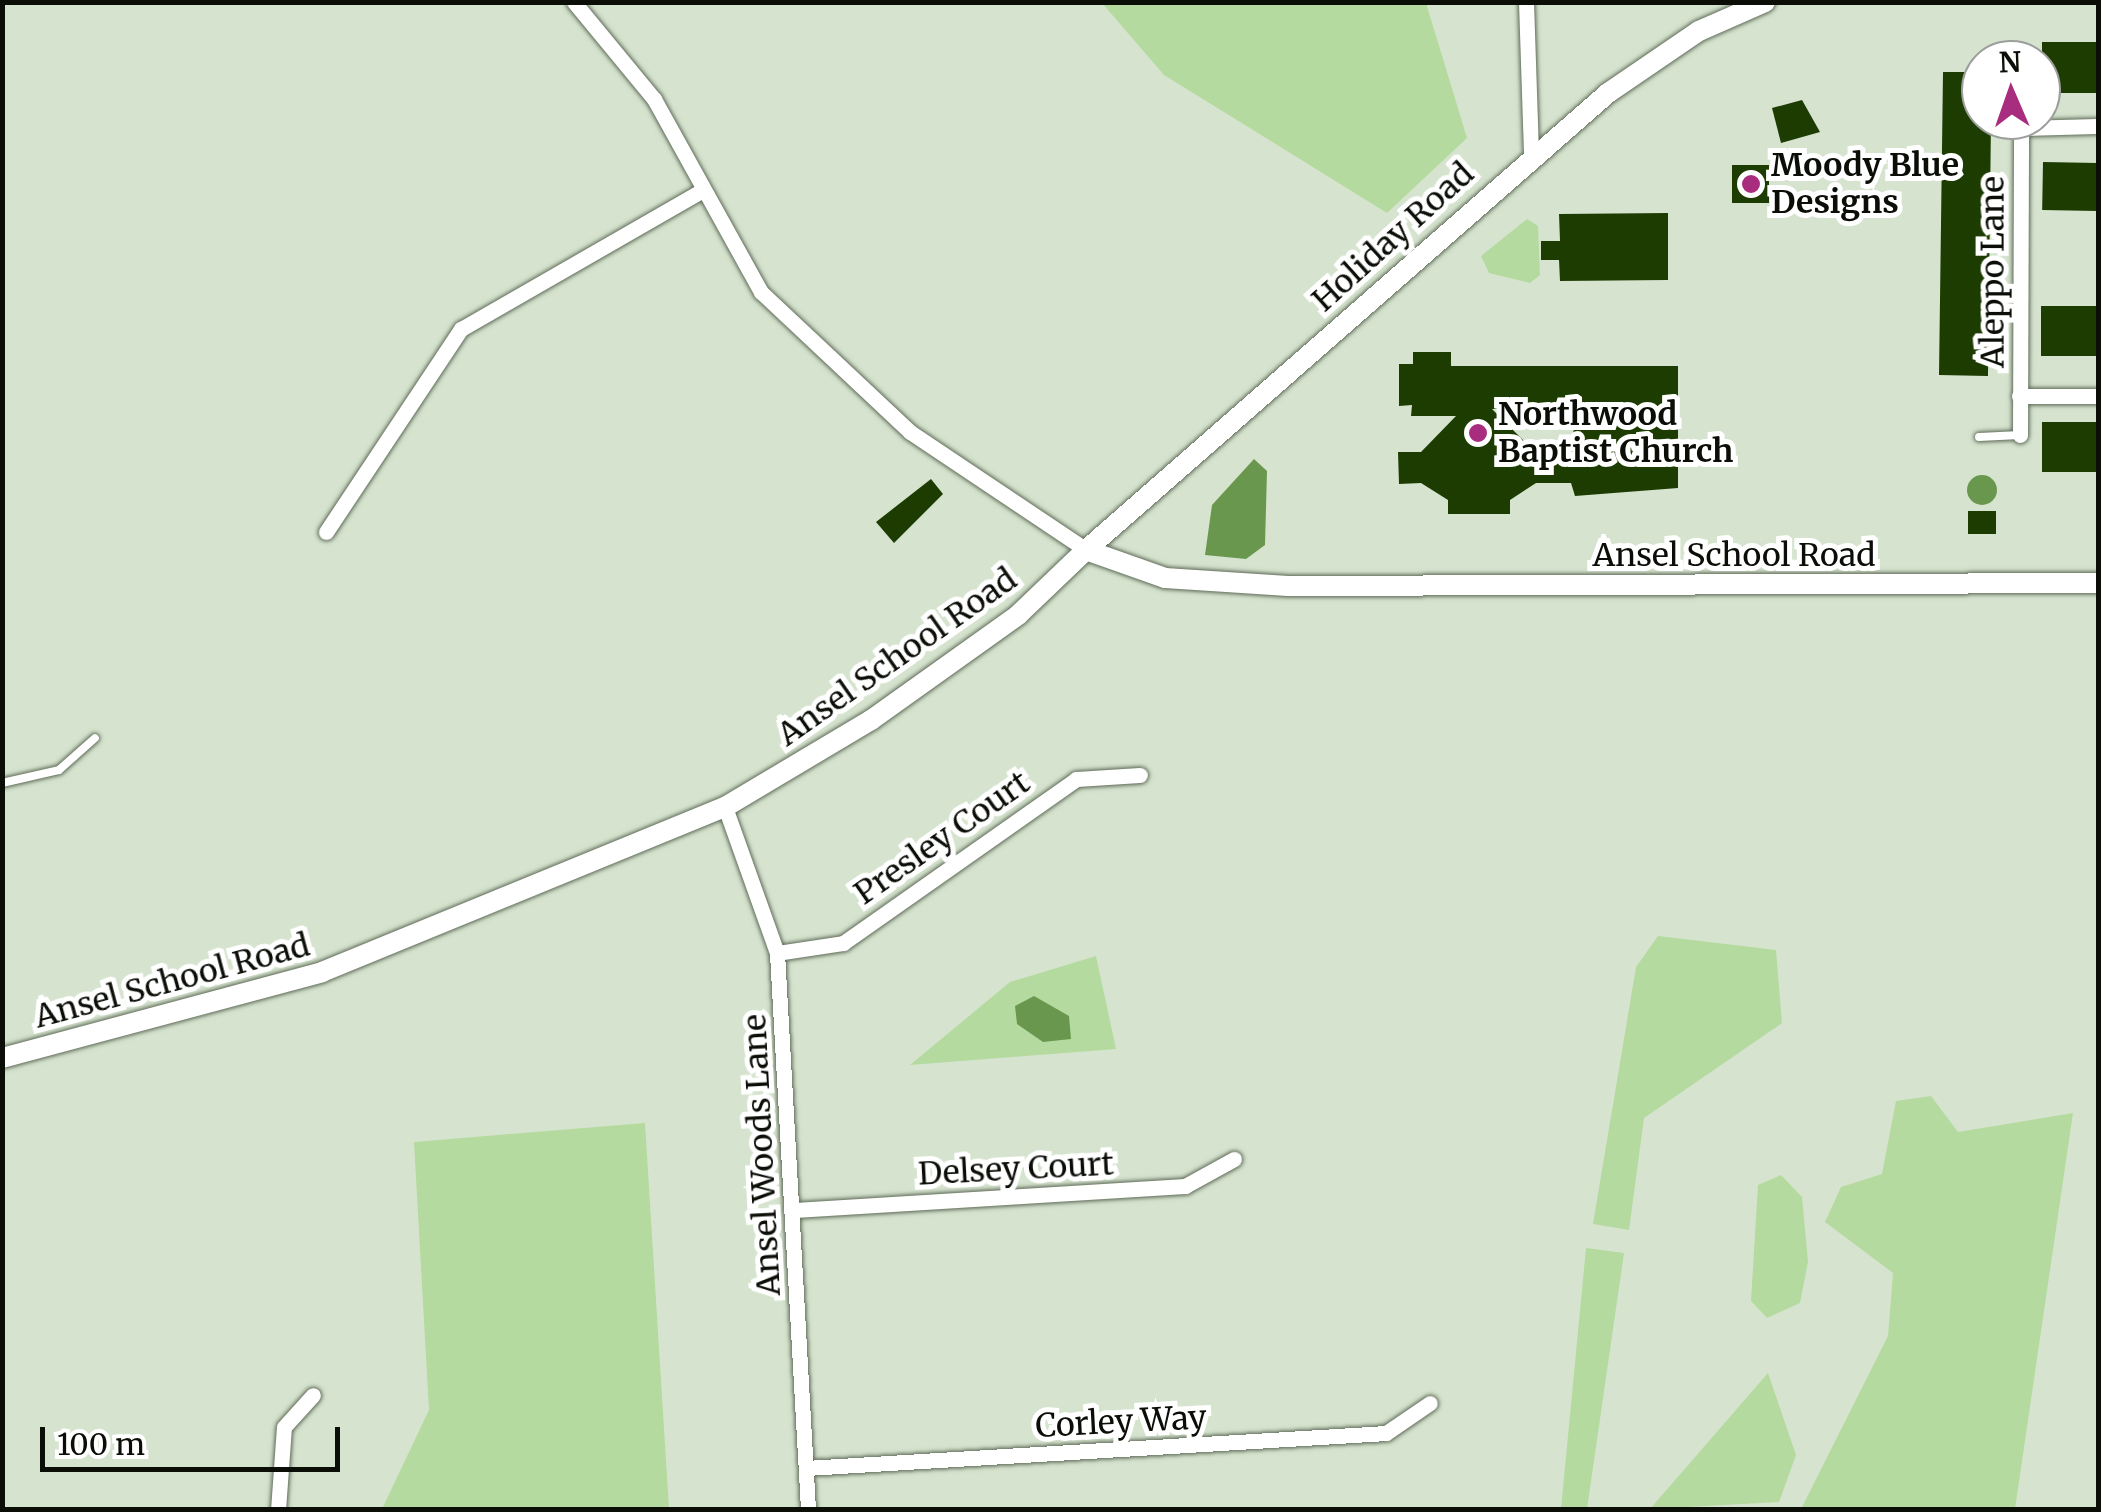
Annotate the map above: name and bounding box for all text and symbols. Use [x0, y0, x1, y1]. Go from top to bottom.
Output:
north arrow [1961, 40, 2061, 140]
text: N [1998, 44, 2022, 80]
place label: Moody Blue Designs [1771, 147, 1959, 222]
street label: Holiday Road [1304, 155, 1482, 319]
marker: Moody Blue Designs [1740, 173, 1762, 195]
street label: Aleppo Lane [1974, 176, 2012, 368]
place label: Northwood Baptist Church [1498, 396, 1733, 471]
marker: Northwood Baptist Church [1467, 422, 1489, 444]
street label: Ansel School Road [1592, 536, 1876, 574]
street label: Ansel School Road [770, 560, 1024, 754]
street label: Presley Court [847, 763, 1037, 913]
street label: Ansel School Road [30, 926, 314, 1036]
street label: Ansel Woods Lane [735, 1013, 789, 1297]
street label: Delsey Court [917, 1145, 1115, 1193]
street label: Corley Way [1034, 1398, 1208, 1446]
scale bar [45, 1407, 345, 1469]
text: 100 m [57, 1425, 145, 1463]

